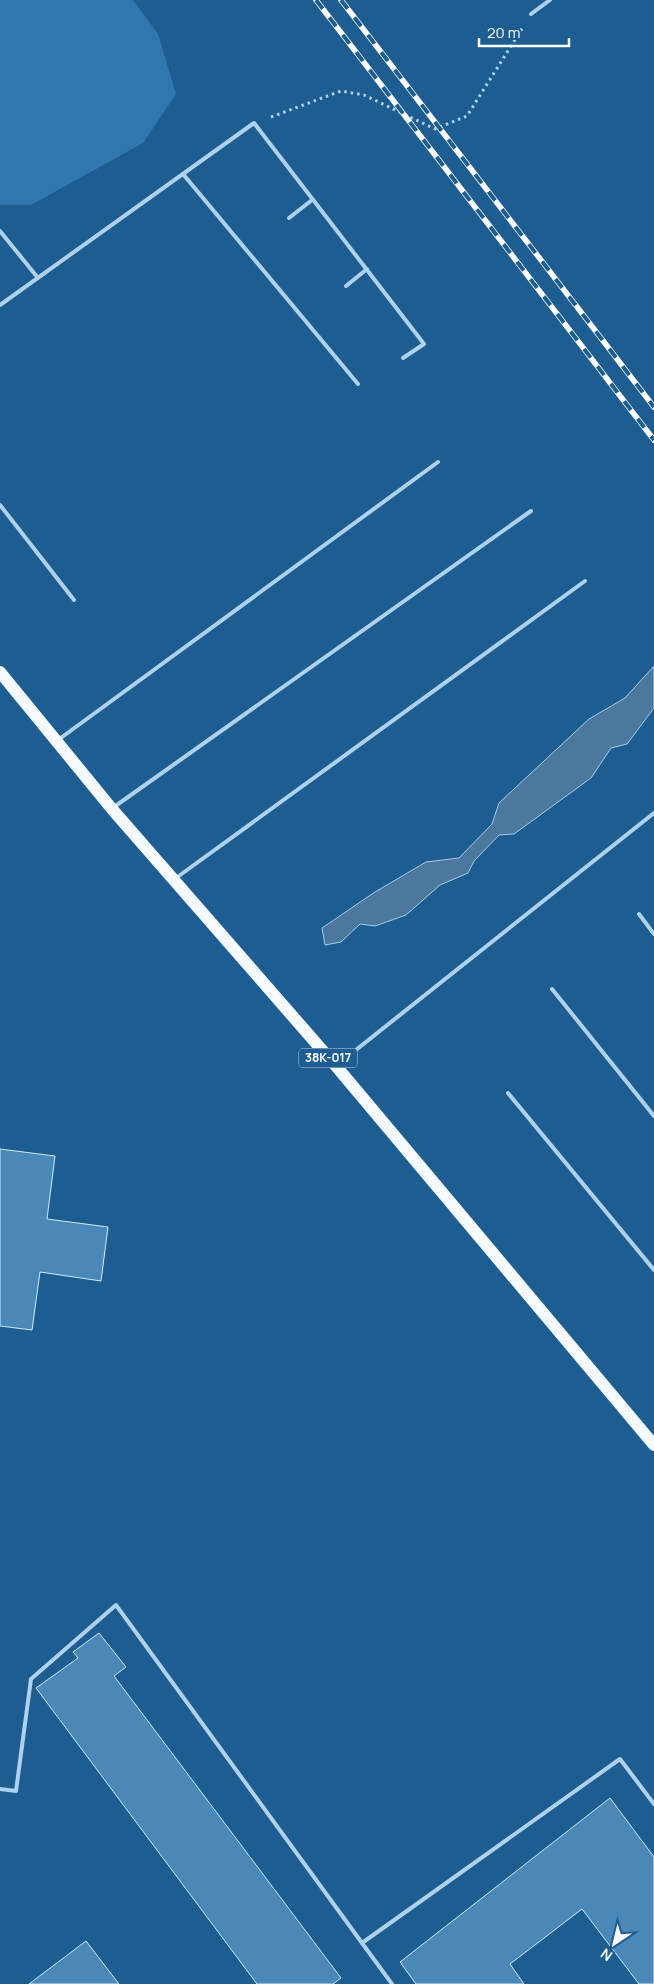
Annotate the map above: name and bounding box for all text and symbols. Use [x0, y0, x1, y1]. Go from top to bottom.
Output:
scale bar [479, 15, 569, 47]
text: 20 m [487, 22, 520, 43]
road number: 38К-017 [299, 1048, 357, 1068]
north arrow [589, 1919, 639, 1969]
text: N [597, 1944, 616, 1966]

